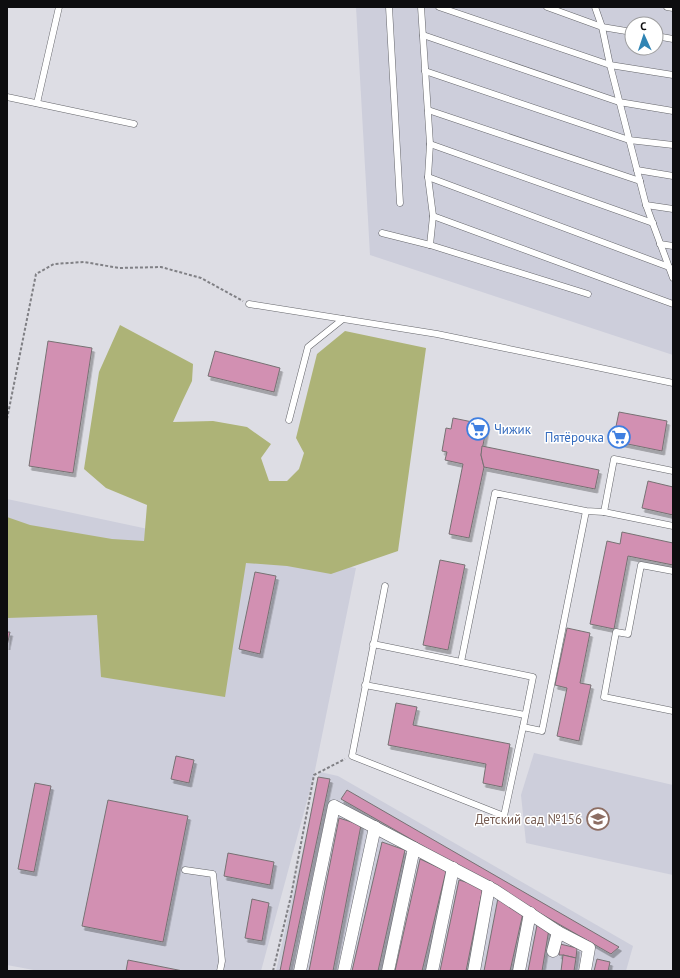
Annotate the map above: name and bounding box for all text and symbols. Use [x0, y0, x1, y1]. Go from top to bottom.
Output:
north arrow [624, 16, 664, 56]
text: С [640, 19, 647, 33]
supermarket icon: Чижик [465, 416, 491, 442]
place label: Чижик [494, 421, 532, 438]
supermarket icon: Пятёрочка [606, 424, 632, 450]
place label: Пятёрочка [545, 429, 604, 446]
school or university icon: Детский сад №156 [585, 806, 611, 832]
place label: Детский сад №156 [475, 811, 582, 828]

